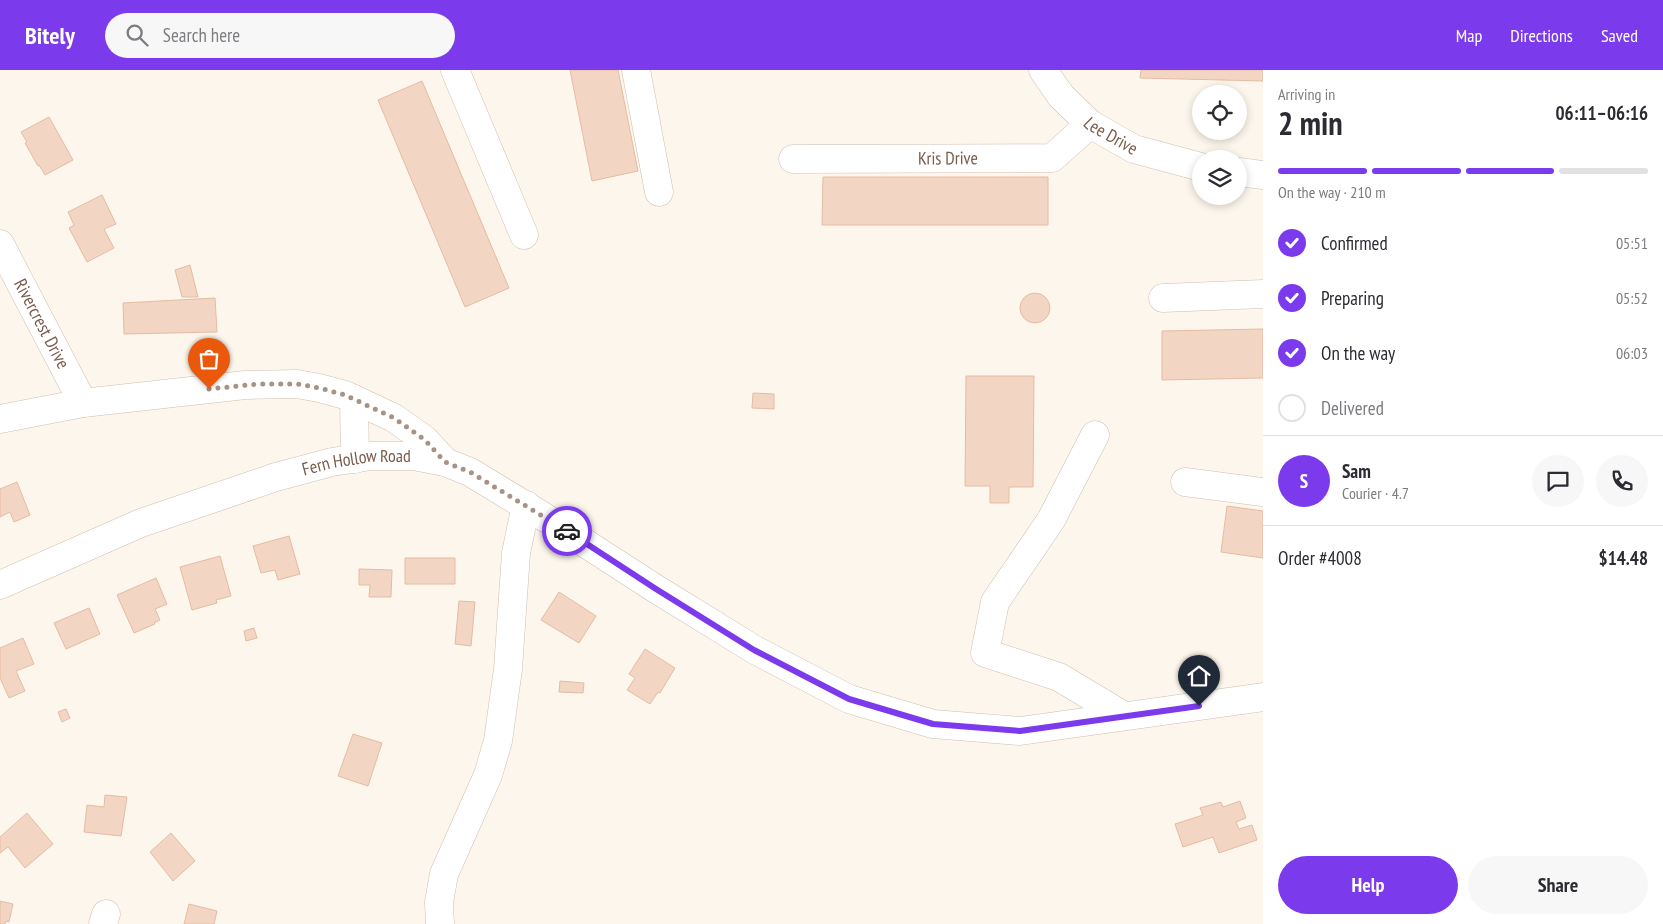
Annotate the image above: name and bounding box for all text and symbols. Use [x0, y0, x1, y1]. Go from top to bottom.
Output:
search box [105, 13, 455, 58]
text: Bitely [25, 20, 75, 51]
icon: search [123, 21, 151, 49]
text: Search here [163, 23, 240, 47]
text: Map [1456, 24, 1482, 47]
text: Directions [1510, 24, 1573, 47]
text: Saved [1601, 24, 1638, 47]
text: Arriving in [1278, 84, 1335, 104]
map controls [1192, 85, 1247, 205]
button: locate [1192, 85, 1247, 140]
text: 06:11–06:16 [1555, 101, 1648, 125]
text: 2 min [1278, 102, 1343, 144]
street label: Lee Drive [1079, 112, 1142, 160]
street label: Kris Drive [918, 146, 978, 170]
button: layers [1192, 150, 1247, 205]
text: On the way · 210 m [1278, 182, 1386, 202]
icon: check [1278, 229, 1306, 257]
text: Confirmed [1321, 231, 1388, 255]
text: 05:51 [1616, 233, 1648, 253]
street label: Rivercrest Drive [9, 275, 75, 372]
icon: check [1278, 284, 1306, 312]
text: Preparing [1321, 286, 1384, 310]
text: 05:52 [1616, 288, 1648, 308]
pin [188, 338, 230, 389]
icon: check [1278, 339, 1306, 367]
text: On the way [1321, 341, 1395, 365]
text: 06:03 [1616, 343, 1648, 363]
icon: bag [195, 345, 223, 373]
text: Delivered [1321, 396, 1384, 420]
street label: Fern Hollow Road [299, 444, 411, 481]
button: chat [1532, 455, 1584, 507]
button: phone [1596, 455, 1648, 507]
text: Sam [1342, 459, 1371, 483]
text: S [1300, 469, 1308, 493]
text: Courier · 4.7 [1342, 483, 1409, 503]
courier [542, 506, 592, 556]
icon: car [553, 517, 581, 545]
text: Order #4008 [1278, 546, 1362, 570]
text: $14.48 [1599, 546, 1648, 570]
pin [1178, 655, 1220, 706]
icon: home [1185, 662, 1213, 690]
button: Help [1278, 856, 1458, 914]
button: Share [1468, 856, 1648, 914]

